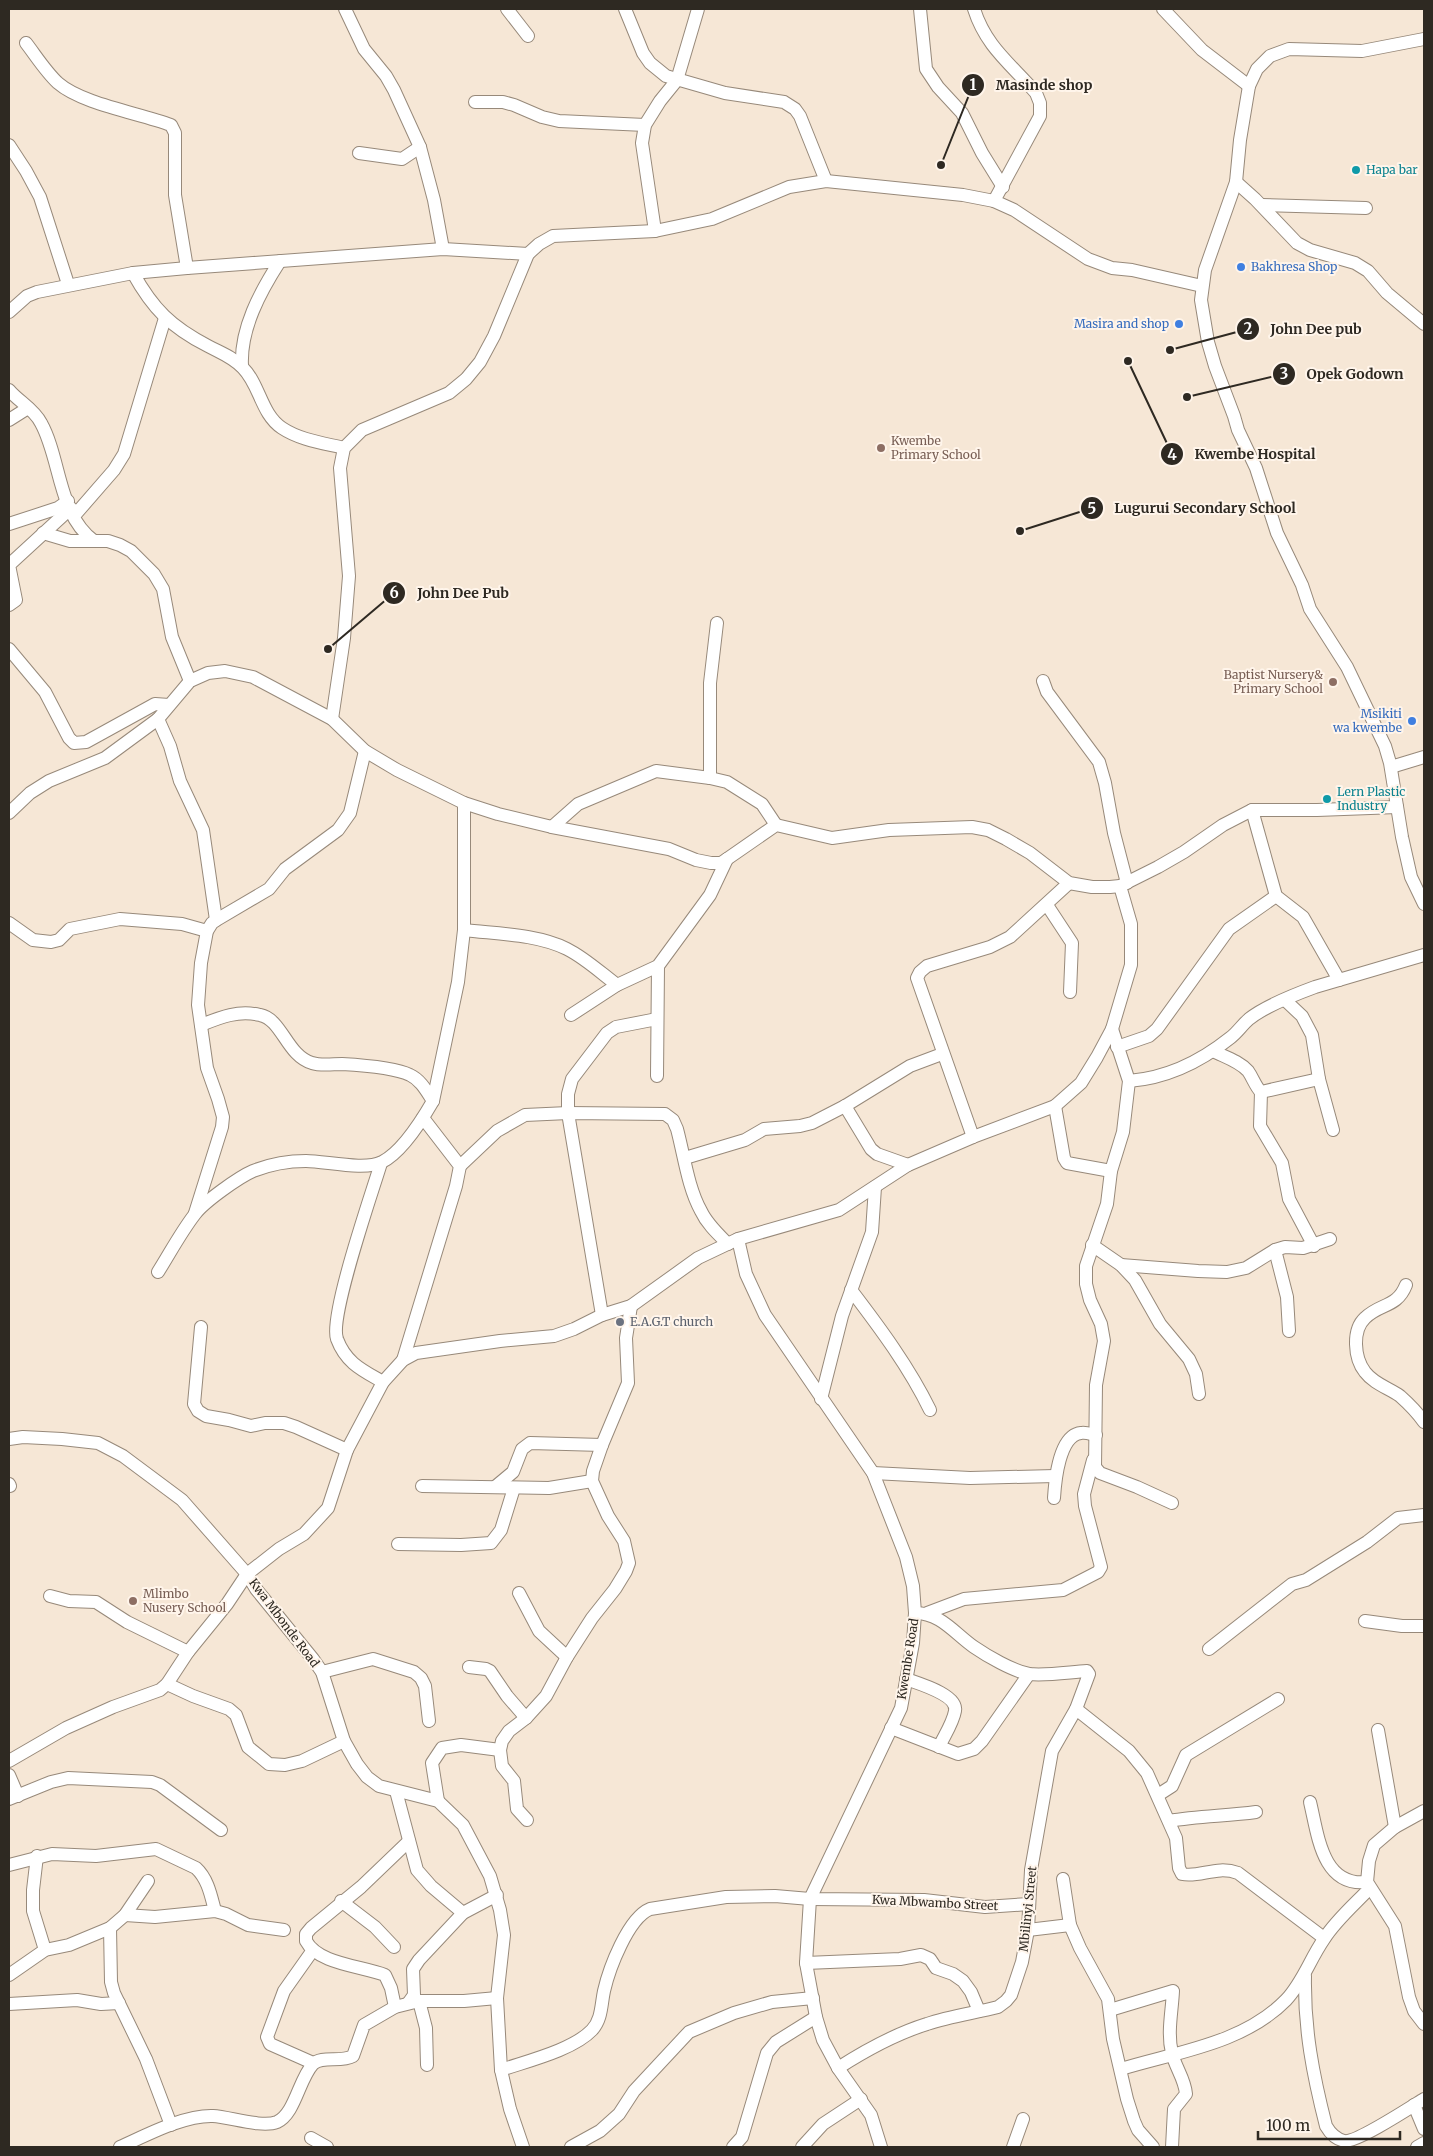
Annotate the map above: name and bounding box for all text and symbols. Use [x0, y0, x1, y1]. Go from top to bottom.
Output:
callout: Masinde shop [961, 71, 1102, 100]
text: 1 [970, 75, 977, 94]
text: Masinde shop [996, 76, 1092, 94]
place label: Hapa bar [1366, 162, 1418, 177]
marker: Hapa bar [1350, 164, 1362, 176]
place label: Bakhresa Shop [1251, 259, 1337, 274]
marker: Bakhresa Shop [1235, 261, 1247, 273]
callout: John Dee pub [1235, 314, 1371, 343]
place label: Masira and shop [1074, 316, 1169, 331]
marker: Masira and shop [1173, 318, 1185, 330]
text: 2 [1244, 319, 1253, 338]
text: John Dee pub [1269, 320, 1362, 338]
callout: Opek Godown [1271, 360, 1413, 389]
text: 3 [1280, 364, 1288, 383]
text: Opek Godown [1306, 365, 1404, 383]
place label: Kwembe Primary School [891, 433, 981, 462]
callout: Kwembe Hospital [1159, 440, 1325, 469]
marker: Kwembe Primary School [875, 442, 887, 454]
text: 4 [1167, 445, 1177, 464]
text: Kwembe Hospital [1194, 445, 1316, 463]
callout: Lugurui Secondary School [1079, 494, 1306, 523]
text: 5 [1088, 499, 1096, 518]
text: Lugurui Secondary School [1114, 499, 1296, 517]
callout: John Dee Pub [382, 578, 518, 607]
text: 6 [389, 583, 399, 602]
text: John Dee Pub [416, 584, 509, 602]
place label: Baptist Nursery& Primary School [1224, 667, 1323, 696]
marker: Baptist Nursery& Primary School [1327, 676, 1339, 688]
place label: Msikiti wa kwembe [1332, 706, 1402, 735]
marker: Msikiti wa kwembe [1406, 715, 1418, 727]
place label: Lern Plastic Industry [1337, 784, 1405, 813]
marker: Lern Plastic Industry [1321, 793, 1333, 805]
place label: E.A.G.T church [630, 1314, 713, 1329]
marker: E.A.G.T church [614, 1316, 626, 1328]
street label: Kwa Mbonde Road [246, 1575, 323, 1670]
place label: Mlimbo Nusery School [143, 1586, 226, 1615]
marker: Mlimbo Nusery School [127, 1595, 139, 1607]
street label: Kwembe Road [894, 1617, 921, 1701]
street label: Mbilinyi Street [1016, 1865, 1039, 1953]
street label: Kwa Mbwambo Street [872, 1892, 999, 1913]
scale bar [1258, 2108, 1400, 2140]
text: 100 m [1266, 2116, 1310, 2135]

